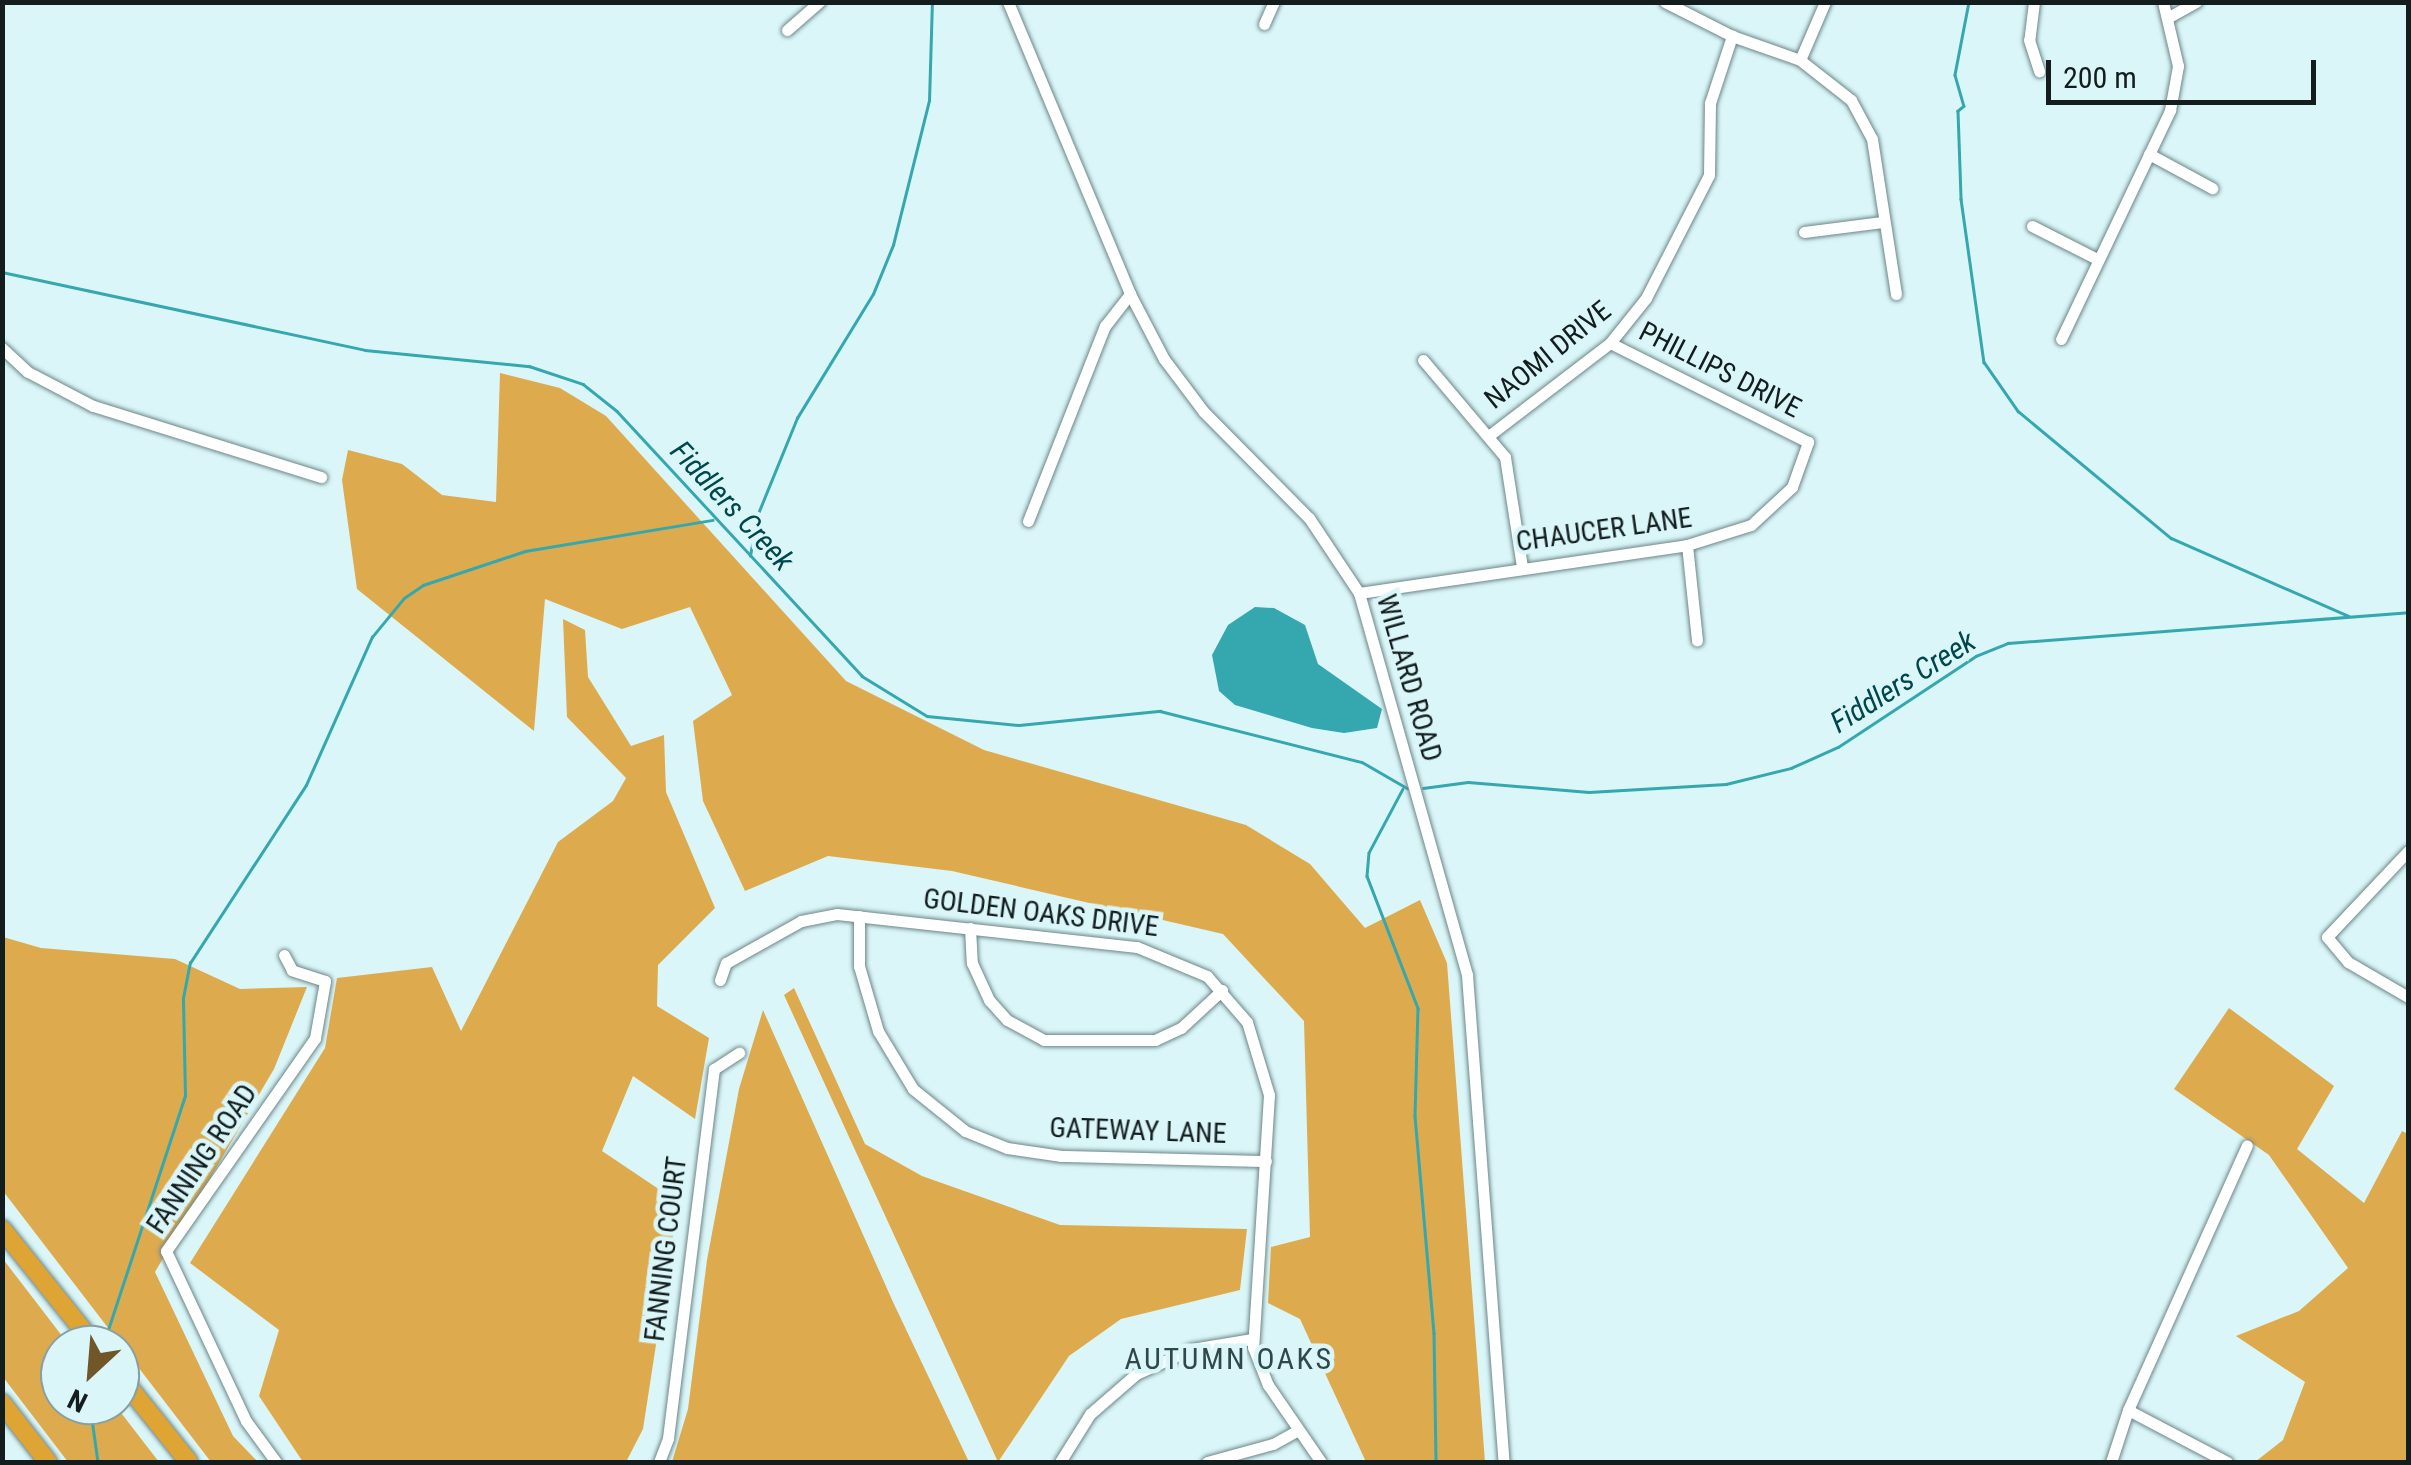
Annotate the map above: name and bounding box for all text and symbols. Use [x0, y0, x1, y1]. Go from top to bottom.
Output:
scale bar [2051, 40, 2321, 102]
text: 200 m [2063, 60, 2137, 95]
street label: NAOMI DRIVE [1478, 294, 1618, 416]
street label: PHILLIPS DRIVE [1633, 315, 1807, 425]
water label: Fiddlers Creek [663, 434, 801, 578]
street label: CHAUCER LANE [1514, 501, 1694, 559]
street label: WILLARD ROAD [1369, 591, 1449, 765]
water label: Fiddlers Creek [1824, 623, 1982, 741]
street label: GOLDEN OAKS DRIVE [921, 882, 1161, 944]
street label: FANNING ROAD [140, 1078, 264, 1240]
street label: GATEWAY LANE [1049, 1111, 1227, 1151]
street label: FANNING COURT [638, 1155, 694, 1343]
north arrow [40, 1325, 140, 1425]
district label: AUTUMN OAKS [1125, 1341, 1333, 1377]
text: N [63, 1382, 92, 1419]

